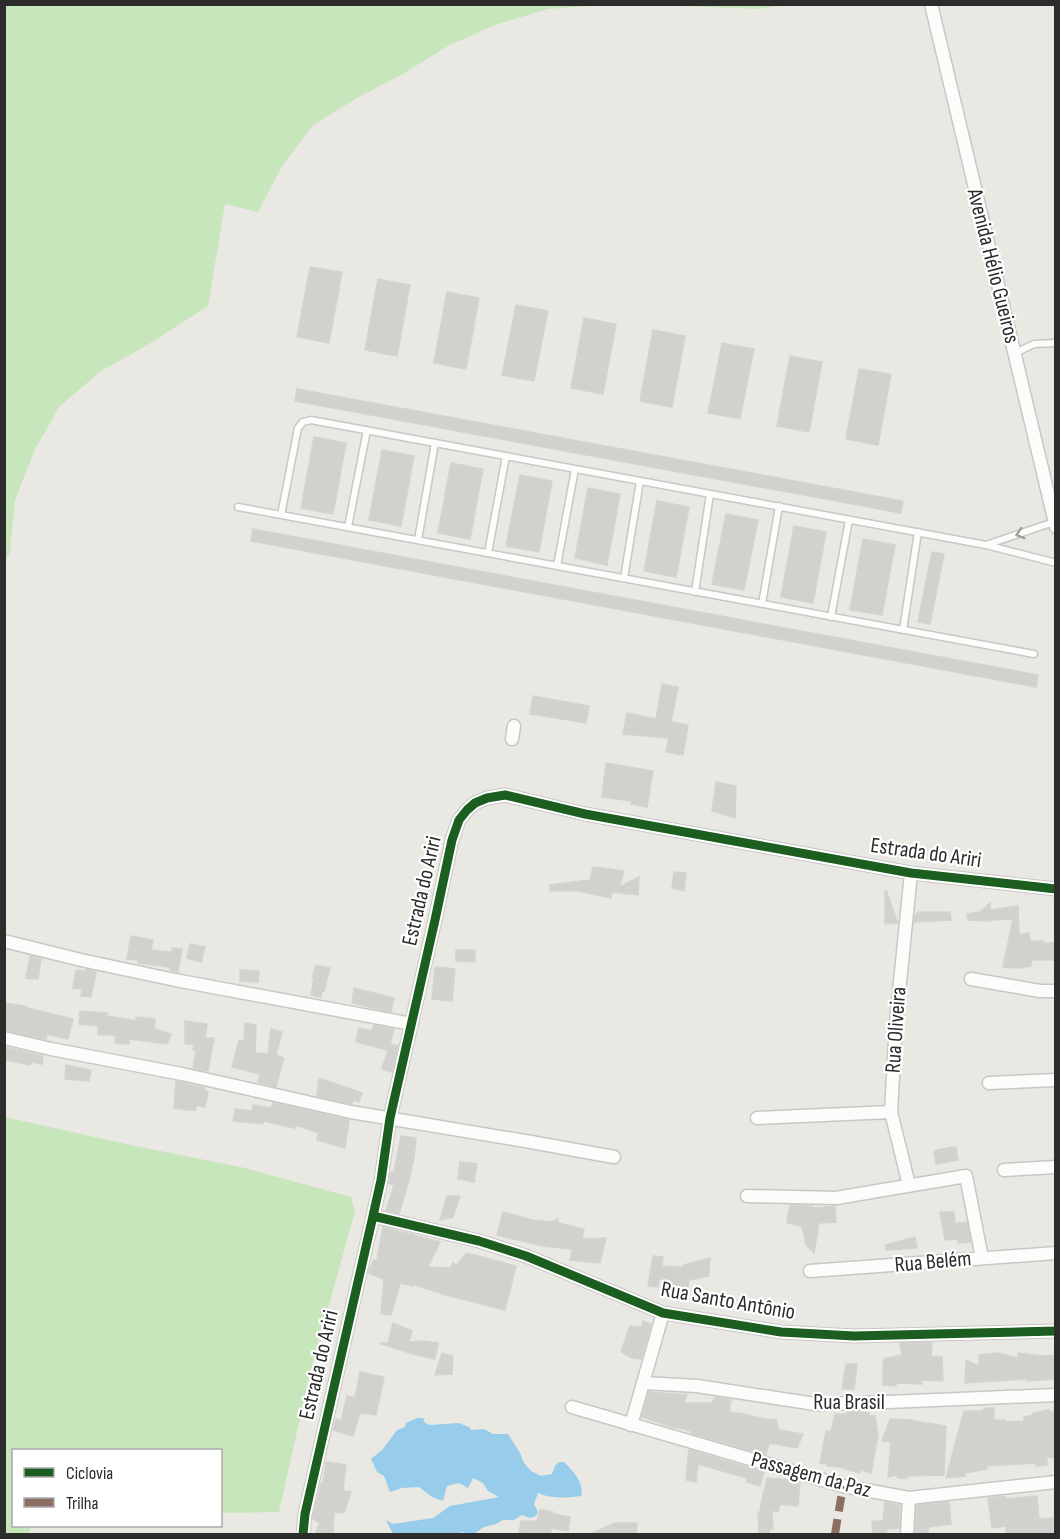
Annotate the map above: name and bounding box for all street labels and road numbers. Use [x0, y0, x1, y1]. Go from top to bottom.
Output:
street label: Avenida Hélio Gueiros [960, 185, 1025, 346]
street label: Estrada do Ariri [869, 832, 983, 874]
street label: Estrada do Ariri [396, 834, 448, 948]
street label: Rua Oliveira [880, 986, 912, 1074]
street label: Rua Belém [893, 1245, 973, 1279]
street label: Rua Santo Antônio [659, 1276, 797, 1326]
street label: Estrada do Ariri [293, 1308, 345, 1422]
street label: Rua Brasil [813, 1389, 885, 1416]
street label: Passagem da Paz [748, 1446, 874, 1504]

